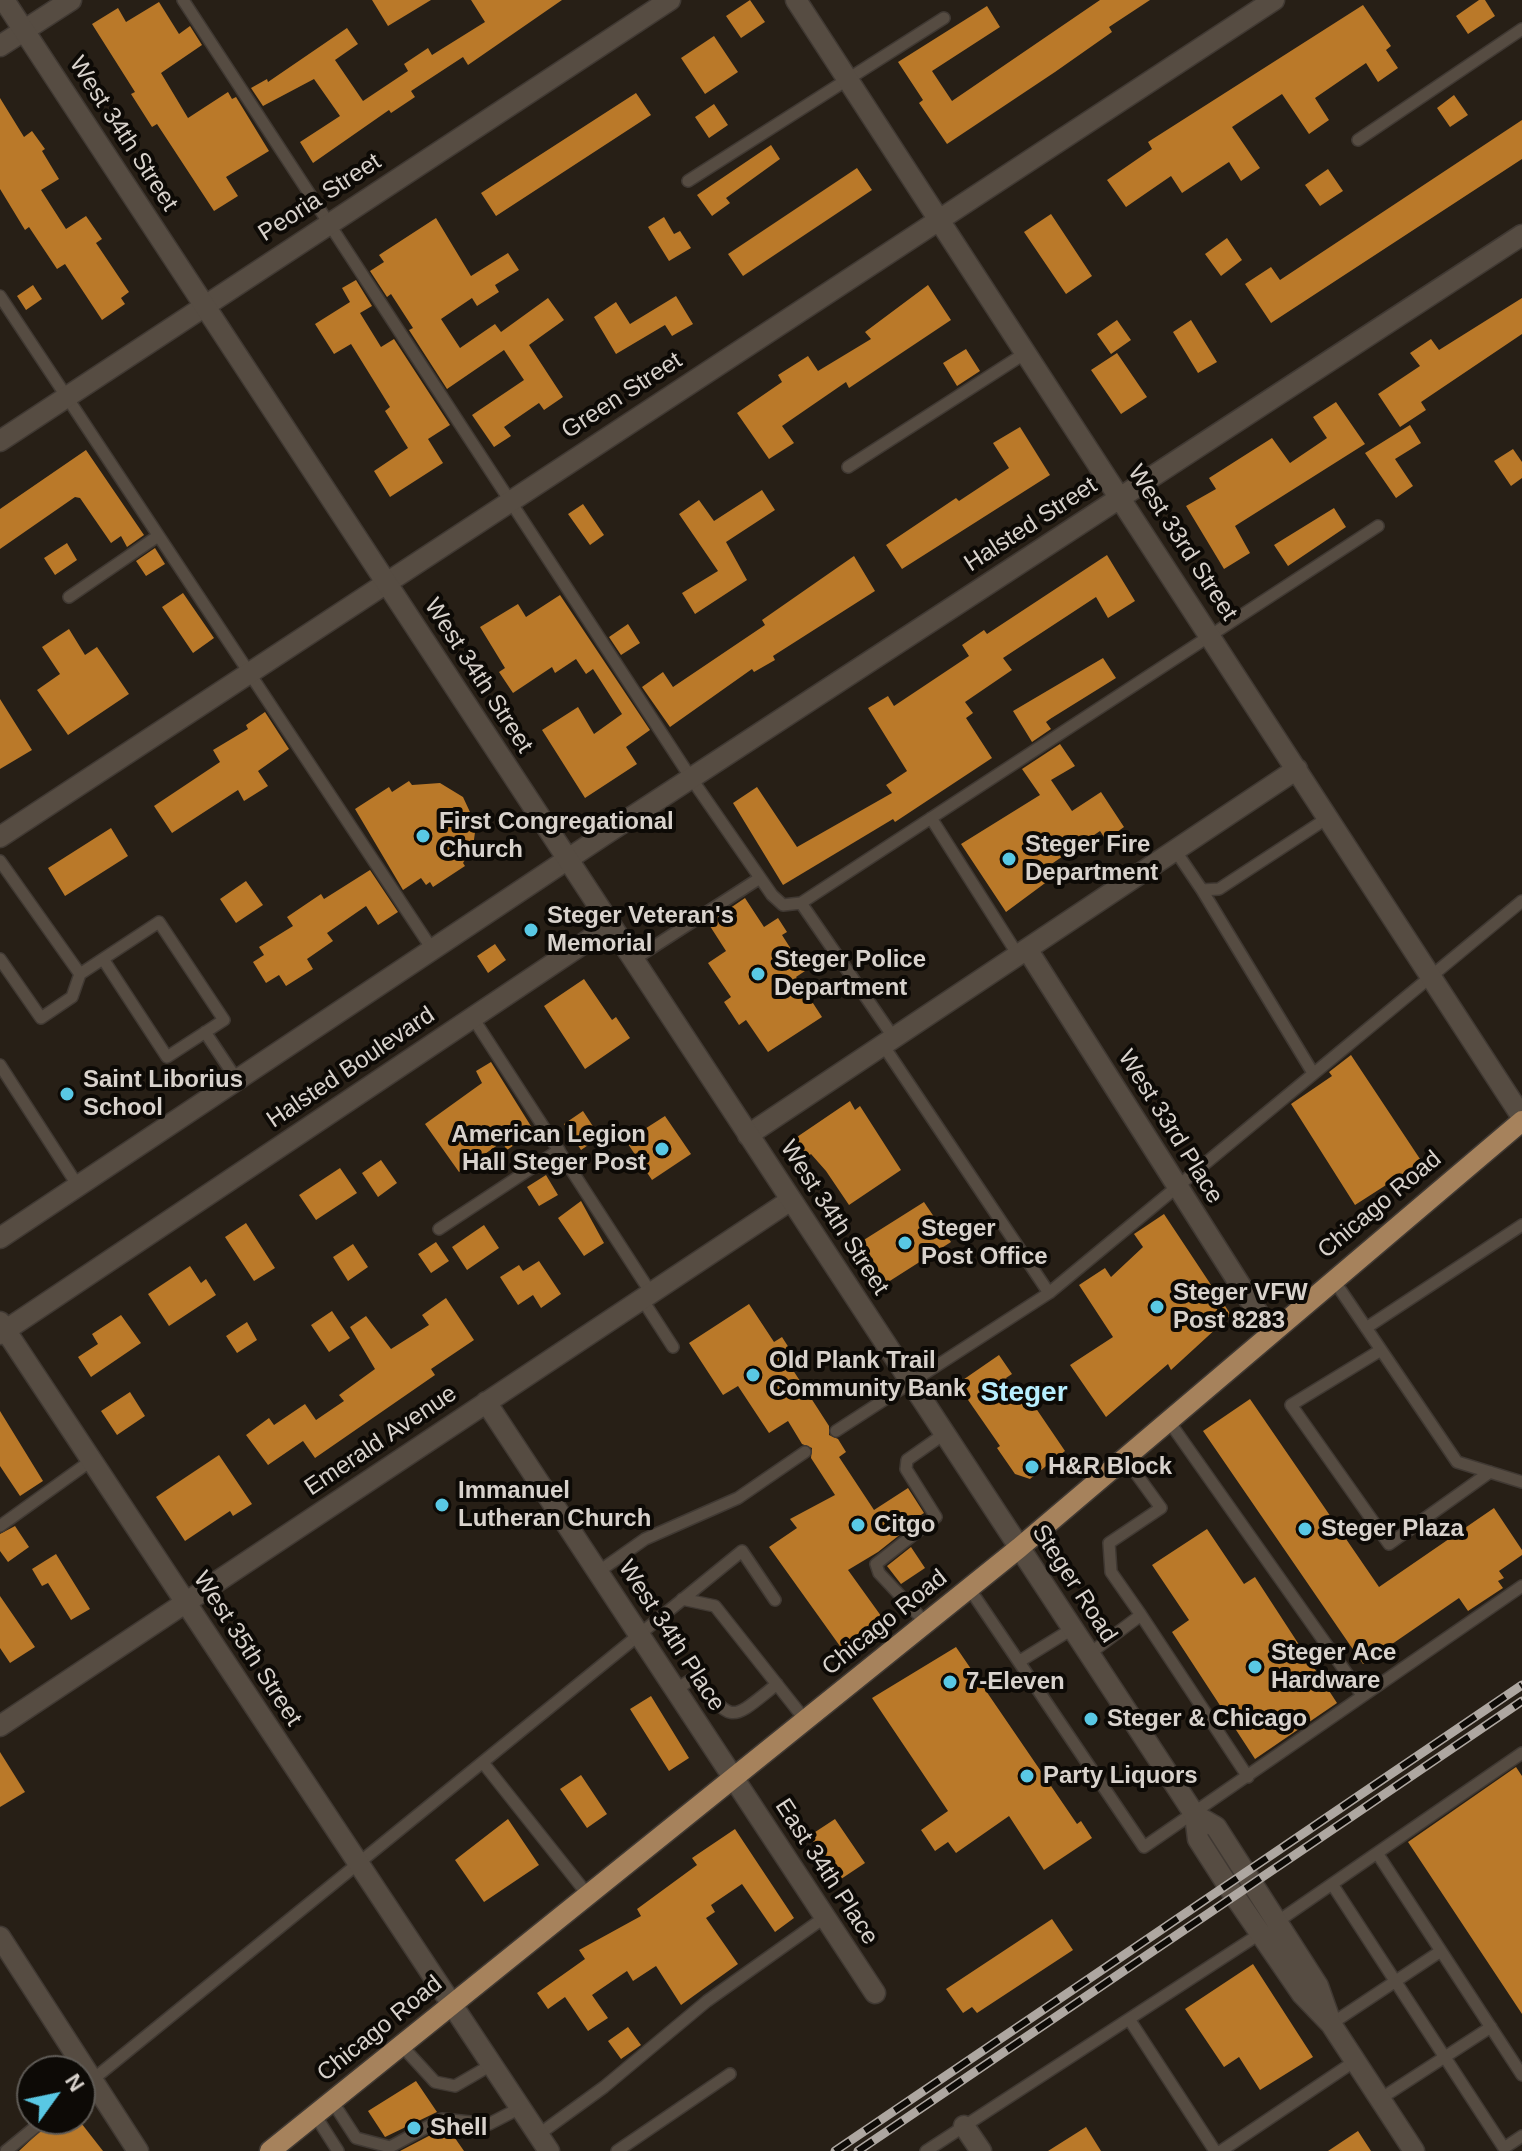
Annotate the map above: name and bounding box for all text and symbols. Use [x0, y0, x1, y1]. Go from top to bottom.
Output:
street label: West 34th Street [62, 51, 184, 217]
street label: Peoria Street [253, 148, 387, 248]
street label: Green Street [557, 347, 687, 445]
street label: West 33rd Street [1121, 460, 1243, 626]
street label: Halsted Street [959, 472, 1103, 578]
street label: West 34th Street [417, 593, 539, 759]
place label: First Congregational Church [439, 808, 674, 864]
marker: First Congregational Church [414, 827, 432, 845]
place label: Steger Fire Department [1025, 831, 1158, 887]
marker: Steger Fire Department [1000, 850, 1018, 868]
place label: Steger Veteran's Memorial [547, 902, 734, 958]
marker: Steger Veteran's Memorial [522, 921, 540, 939]
place label: Steger Police Department [774, 946, 926, 1002]
marker: Steger Police Department [749, 965, 767, 983]
street label: Halsted Boulevard [262, 1001, 440, 1135]
street label: West 33rd Place [1111, 1045, 1229, 1209]
place label: Saint Liborius School [83, 1066, 243, 1122]
marker: Saint Liborius School [58, 1085, 76, 1103]
place label: American Legion Hall Steger Post [451, 1121, 646, 1177]
street label: West 34th Street [773, 1135, 895, 1301]
marker: American Legion Hall Steger Post [653, 1140, 671, 1158]
street label: Chicago Road [1312, 1145, 1448, 1265]
place label: Steger Post Office [921, 1215, 1048, 1271]
marker: Steger Post Office [896, 1234, 914, 1252]
place label: Steger VFW Post 8283 [1173, 1279, 1308, 1335]
marker: Steger VFW Post 8283 [1148, 1298, 1166, 1316]
place label: Old Plank Trail Community Bank [769, 1347, 966, 1403]
marker: Old Plank Trail Community Bank [744, 1366, 762, 1384]
district label: Steger [980, 1376, 1068, 1410]
street label: Emerald Avenue [300, 1380, 462, 1502]
place label: H&R Block [1048, 1453, 1172, 1481]
marker: H&R Block [1023, 1458, 1041, 1476]
place label: Immanuel Lutheran Church [458, 1477, 651, 1533]
marker: Immanuel Lutheran Church [433, 1496, 451, 1514]
place label: Citgo [874, 1511, 935, 1539]
place label: Steger Plaza [1321, 1515, 1464, 1543]
marker: Citgo [849, 1516, 867, 1534]
street label: Steger Road [1025, 1520, 1123, 1648]
marker: Steger Plaza [1296, 1520, 1314, 1538]
street label: West 34th Place [611, 1555, 731, 1717]
street label: Chicago Road [817, 1564, 953, 1682]
street label: West 35th Street [186, 1566, 308, 1732]
place label: Steger Ace Hardware [1271, 1639, 1396, 1695]
marker: Steger Ace Hardware [1246, 1658, 1264, 1676]
place label: 7-Eleven [966, 1668, 1065, 1696]
marker: 7-Eleven [941, 1673, 959, 1691]
place label: Steger & Chicago [1107, 1705, 1307, 1733]
marker: Steger & Chicago [1082, 1710, 1100, 1728]
place label: Party Liquors [1043, 1762, 1198, 1790]
marker: Party Liquors [1018, 1767, 1036, 1785]
street label: East 34th Place [768, 1794, 884, 1950]
street label: Chicago Road [312, 1970, 448, 2088]
north arrow [16, 2055, 96, 2135]
text: N [60, 2069, 90, 2096]
place label: Shell [430, 2114, 487, 2142]
marker: Shell [405, 2119, 423, 2137]

